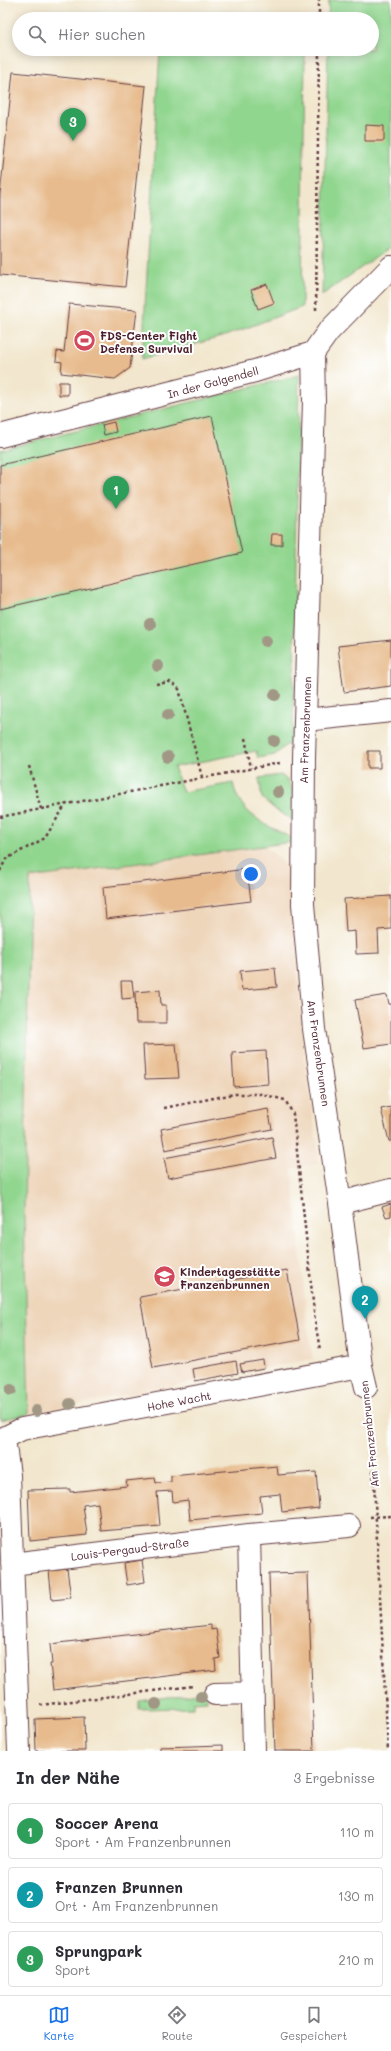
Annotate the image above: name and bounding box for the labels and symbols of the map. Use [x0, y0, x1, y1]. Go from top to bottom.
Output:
pin: 3 [60, 108, 86, 141]
sports icon: FDS-Center Fight Defense Survival [72, 328, 98, 354]
place label: FDS-Center Fight Defense Survival [100, 328, 197, 356]
street label: In der Galgendell [166, 363, 260, 401]
pin: 1 [103, 476, 129, 509]
street label: Am Franzenbrunnen [296, 676, 314, 784]
your location [241, 864, 261, 884]
street label: Am Franzenbrunnen [304, 999, 334, 1107]
school or university icon: Kindertagesstätte Franzenbrunnen [151, 1264, 177, 1290]
place label: Kindertagesstätte Franzenbrunnen [180, 1264, 281, 1292]
pin: 2 [352, 1286, 378, 1319]
street label: Am Franzenbrunnen [356, 1380, 382, 1488]
street label: Hohe Wacht [146, 1387, 212, 1415]
street label: Louis-Pergaud-Straße [70, 1534, 190, 1564]

